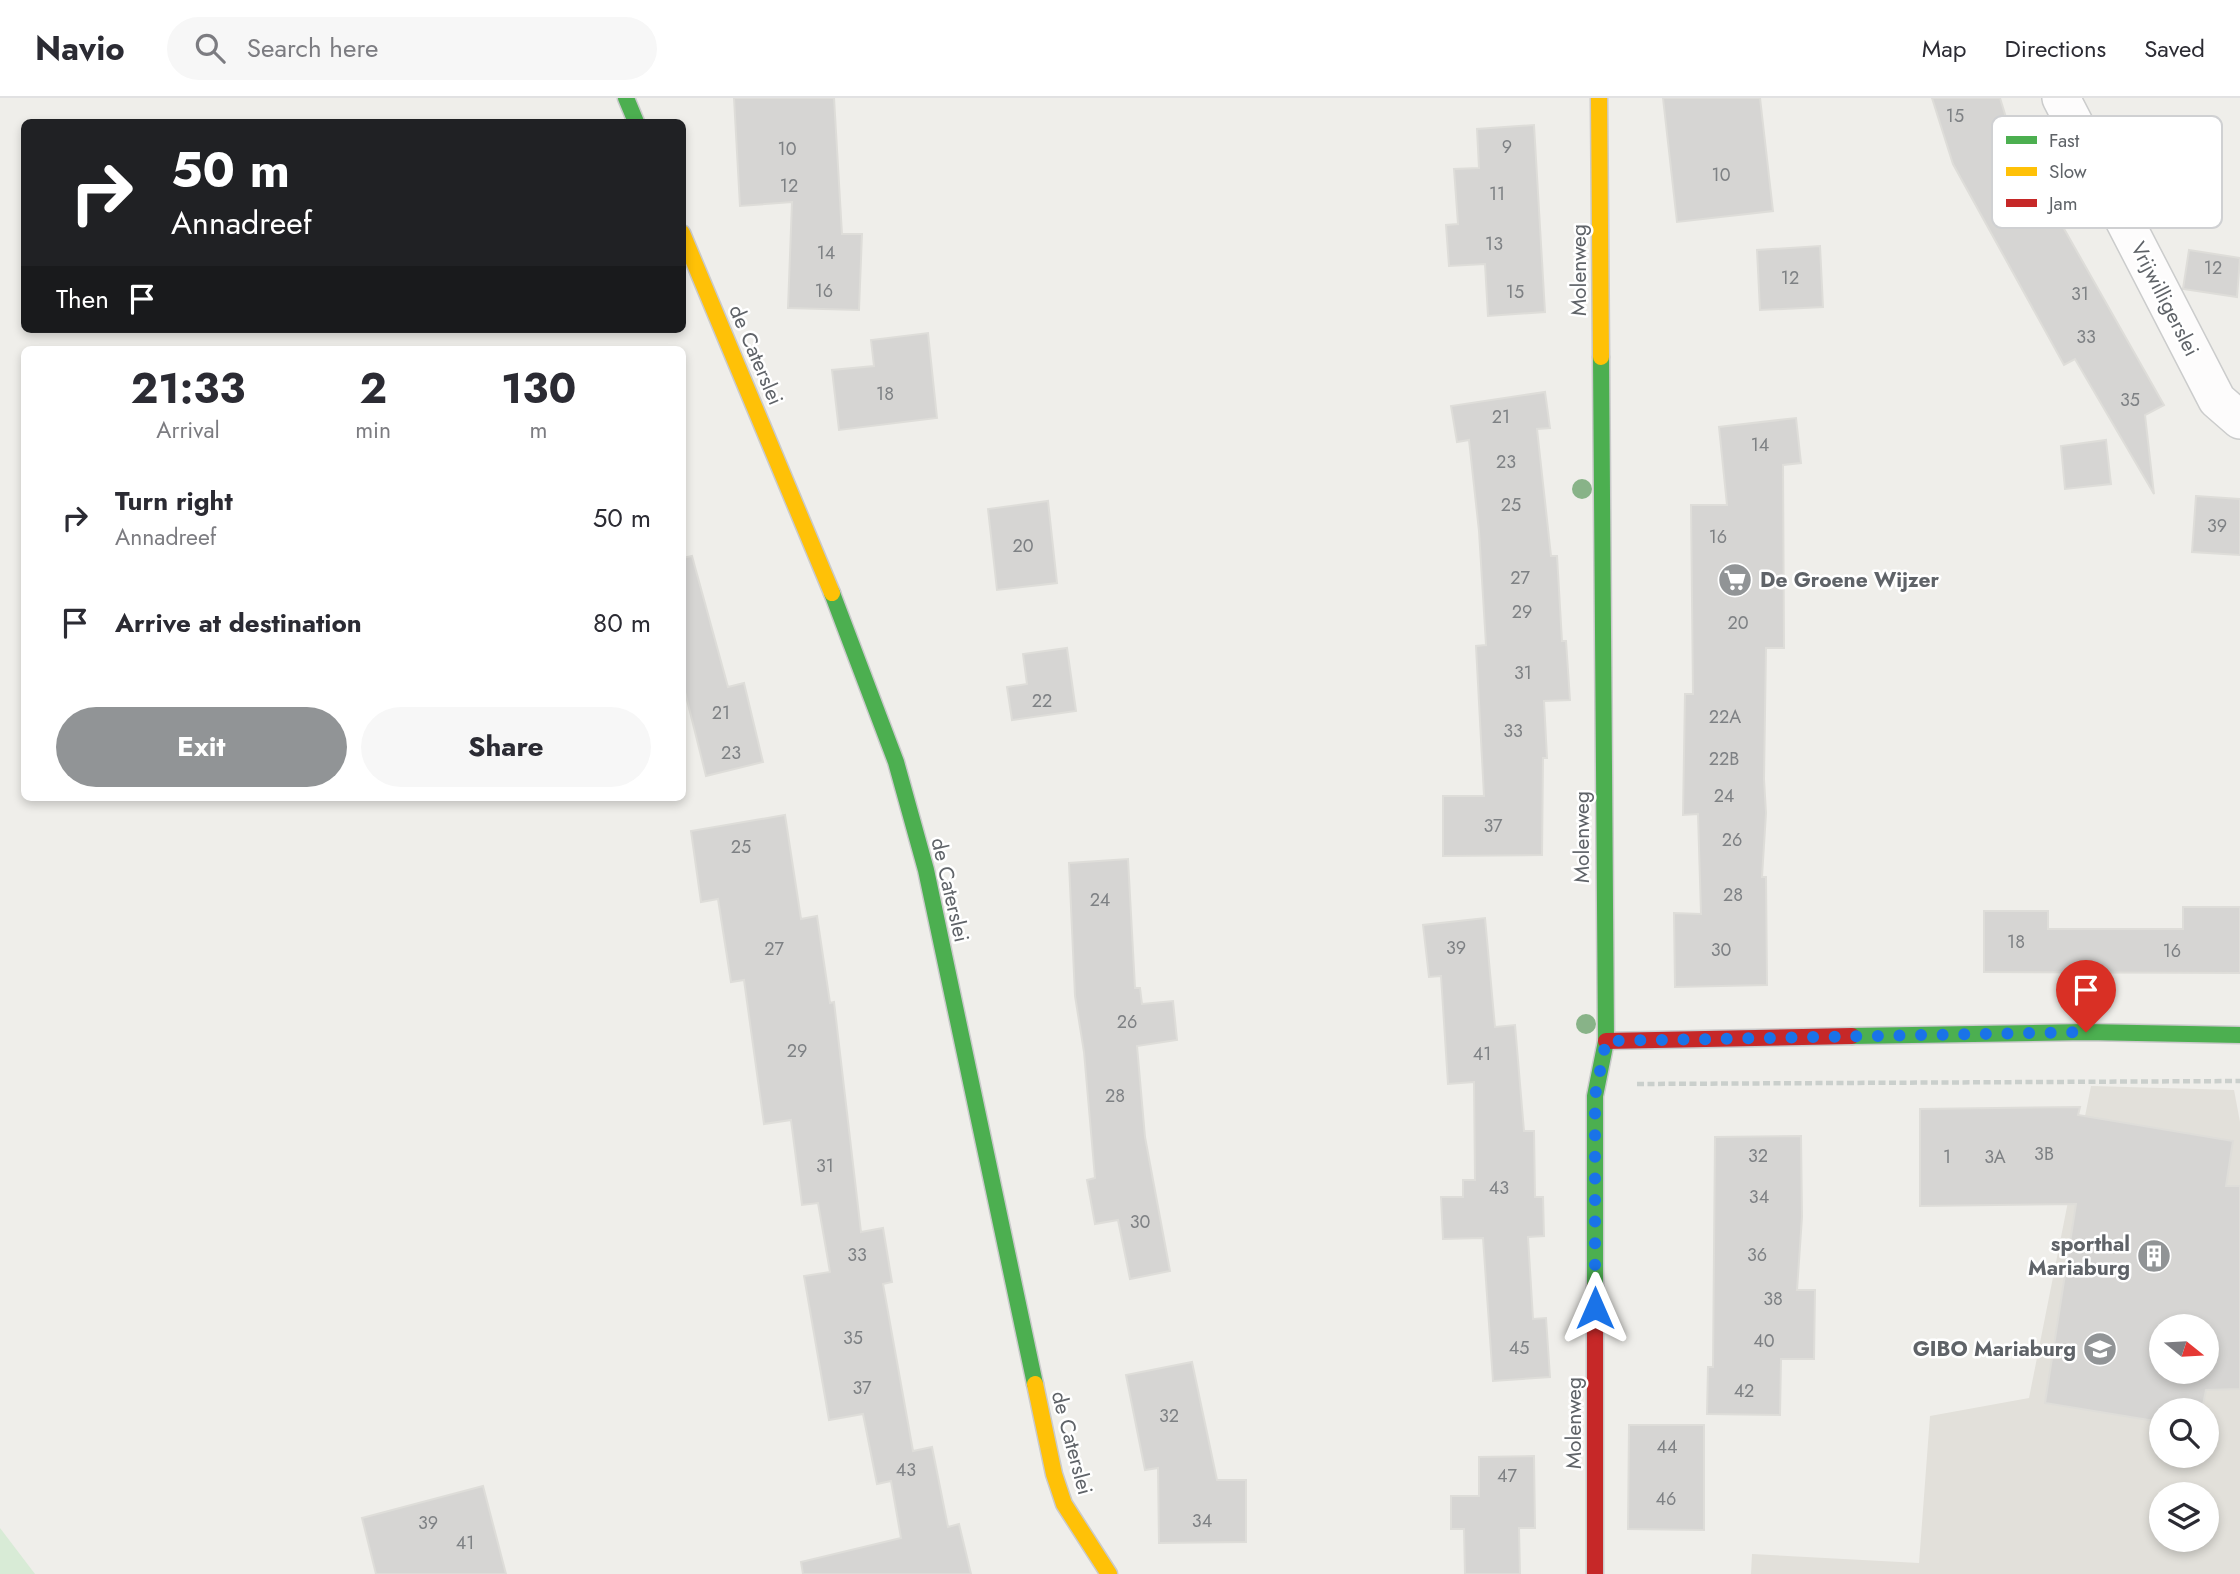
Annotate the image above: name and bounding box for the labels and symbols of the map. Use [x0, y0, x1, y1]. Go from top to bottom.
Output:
house number: 15 [1946, 103, 1964, 129]
legend [1992, 116, 2222, 228]
text: Fast [2049, 127, 2080, 154]
house number: 9 [1502, 134, 1512, 160]
house number: 10 [778, 136, 797, 162]
text: Slow [2049, 158, 2087, 185]
house number: 10 [1712, 162, 1731, 188]
house number: 12 [780, 173, 798, 199]
house number: 11 [1489, 181, 1505, 207]
text: Jam [2046, 190, 2078, 217]
street label: Molenweg [1564, 224, 1594, 316]
house number: 13 [1485, 231, 1503, 257]
street label: Vrijwilligerslei [2123, 237, 2207, 361]
house number: 14 [817, 240, 835, 266]
house number: 12 [2204, 255, 2222, 281]
house number: 12 [1781, 265, 1799, 291]
house number: 16 [815, 278, 833, 304]
house number: 15 [1506, 279, 1524, 305]
house number: 31 [2071, 281, 2089, 307]
street label: de Caterslei [721, 300, 791, 410]
house number: 33 [2076, 324, 2096, 350]
house number: 18 [876, 381, 894, 407]
house number: 35 [2120, 387, 2140, 413]
house number: 21 [1492, 404, 1510, 430]
house number: 14 [1751, 432, 1769, 458]
house number: 23 [1496, 449, 1516, 475]
house number: 25 [1501, 492, 1521, 518]
house number: 39 [2207, 513, 2227, 539]
house number: 16 [1709, 524, 1727, 550]
house number: 20 [1012, 533, 1034, 559]
supermarket icon: De Groene Wijzer [1716, 561, 1754, 599]
house number: 27 [1510, 565, 1530, 591]
place label: De Groene Wijzer [1760, 565, 1940, 595]
house number: 29 [1512, 599, 1532, 625]
house number: 20 [1727, 610, 1749, 636]
house number: 31 [1514, 660, 1532, 686]
house number: 22 [1032, 688, 1052, 714]
house number: 21 [712, 700, 730, 726]
house number: 22A [1709, 704, 1741, 730]
house number: 33 [1503, 718, 1523, 744]
house number: 23 [721, 740, 741, 766]
house number: 22B [1709, 746, 1739, 772]
house number: 24 [1714, 783, 1734, 809]
street label: Molenweg [1567, 791, 1597, 883]
house number: 37 [1483, 813, 1503, 839]
house number: 26 [1722, 827, 1742, 853]
house number: 25 [731, 834, 751, 860]
street label: de Caterslei [923, 835, 977, 945]
house number: 28 [1723, 882, 1743, 908]
house number: 24 [1090, 887, 1110, 913]
house number: 18 [2007, 929, 2025, 955]
house number: 39 [1446, 935, 1466, 961]
house number: 27 [764, 936, 784, 962]
house number: 30 [1711, 937, 1732, 963]
house number: 16 [2163, 938, 2181, 964]
pin [2056, 960, 2116, 1032]
house number: 26 [1117, 1009, 1137, 1035]
house number: 29 [787, 1038, 807, 1064]
house number: 41 [1473, 1041, 1491, 1067]
house number: 28 [1105, 1083, 1125, 1109]
house number: 3B [2034, 1141, 2054, 1167]
house number: 32 [1748, 1143, 1768, 1169]
house number: 1 [1943, 1144, 1951, 1170]
house number: 3A [1984, 1144, 2006, 1170]
house number: 31 [816, 1153, 834, 1179]
house number: 43 [1489, 1175, 1509, 1201]
house number: 34 [1749, 1184, 1769, 1210]
house number: 30 [1130, 1209, 1151, 1235]
place label: sporthal Mariaburg [2028, 1229, 2130, 1283]
building icon: sporthal Mariaburg [2135, 1237, 2173, 1275]
house number: 33 [847, 1242, 867, 1268]
house number: 36 [1747, 1242, 1767, 1268]
position arrow [1558, 1271, 1632, 1345]
house number: 38 [1763, 1286, 1783, 1312]
north arrow [2149, 1314, 2219, 1384]
house number: 35 [843, 1325, 863, 1351]
house number: 40 [1753, 1328, 1775, 1354]
school or university icon: GIBO Mariaburg [2081, 1330, 2119, 1368]
place label: GIBO Mariaburg [1913, 1334, 2076, 1364]
house number: 45 [1509, 1335, 1529, 1361]
house number: 37 [852, 1375, 872, 1401]
street label: Molenweg [1559, 1377, 1589, 1469]
house number: 42 [1734, 1378, 1754, 1404]
street label: de Caterslei [1044, 1388, 1100, 1498]
house number: 32 [1159, 1403, 1179, 1429]
house number: 44 [1657, 1434, 1678, 1460]
house number: 43 [896, 1457, 916, 1483]
house number: 47 [1497, 1463, 1518, 1489]
house number: 46 [1656, 1486, 1676, 1512]
house number: 34 [1192, 1508, 1212, 1534]
house number: 39 [418, 1510, 438, 1536]
house number: 41 [456, 1530, 474, 1556]

